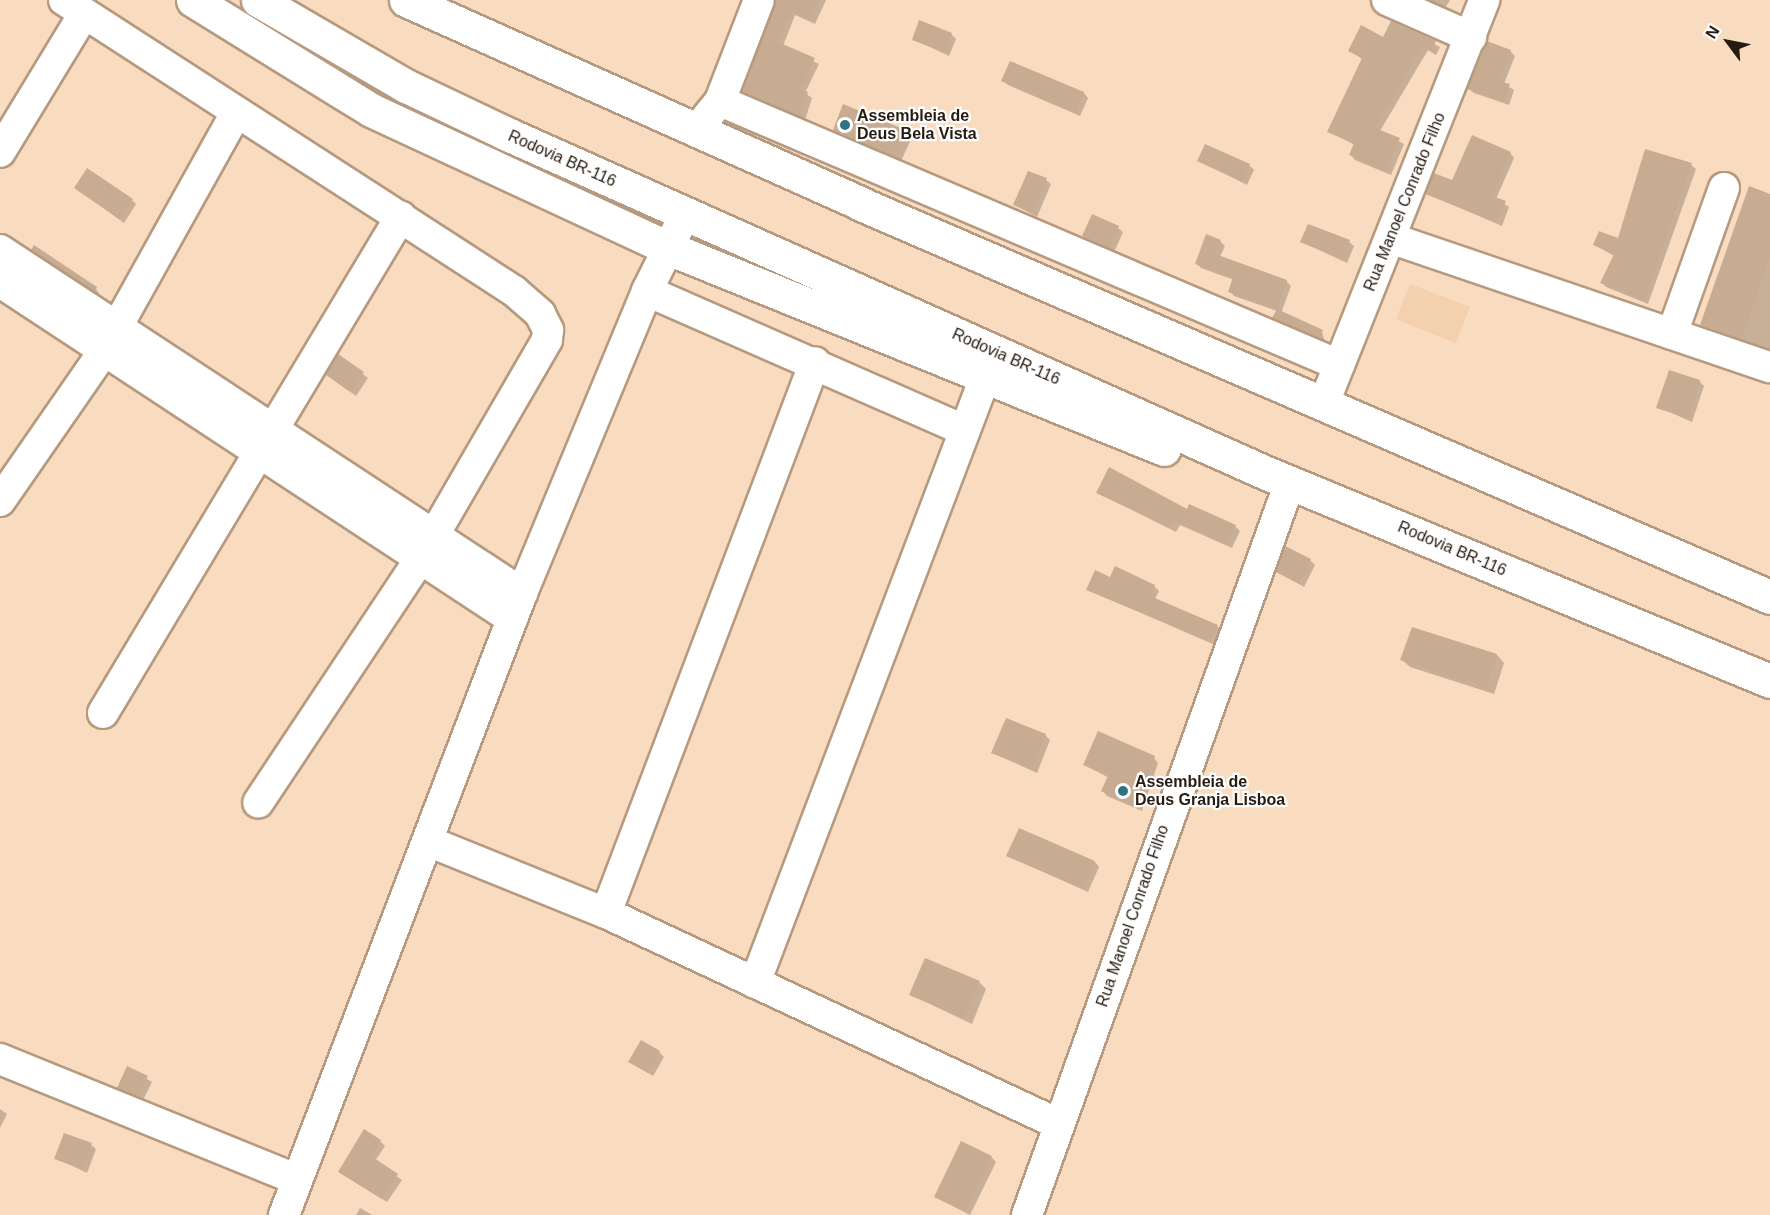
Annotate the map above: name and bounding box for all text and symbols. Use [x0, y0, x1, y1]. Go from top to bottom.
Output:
north arrow [1698, 12, 1758, 72]
text: N [1702, 23, 1723, 42]
place label: Assembleia de Deus Bela Vista [857, 106, 977, 144]
street label: Rua Manoel Conrado Filho [1360, 110, 1450, 294]
marker: Assembleia de Deus Bela Vista [838, 118, 852, 132]
street label: Rodovia BR-116 [505, 127, 619, 191]
street label: Rodovia BR-116 [949, 325, 1063, 389]
street label: Rodovia BR-116 [1395, 517, 1509, 581]
place label: Assembleia de Deus Granja Lisboa [1135, 772, 1285, 810]
marker: Assembleia de Deus Granja Lisboa [1116, 784, 1130, 798]
street label: Rua Manoel Conrado Filho [1093, 822, 1173, 1010]

